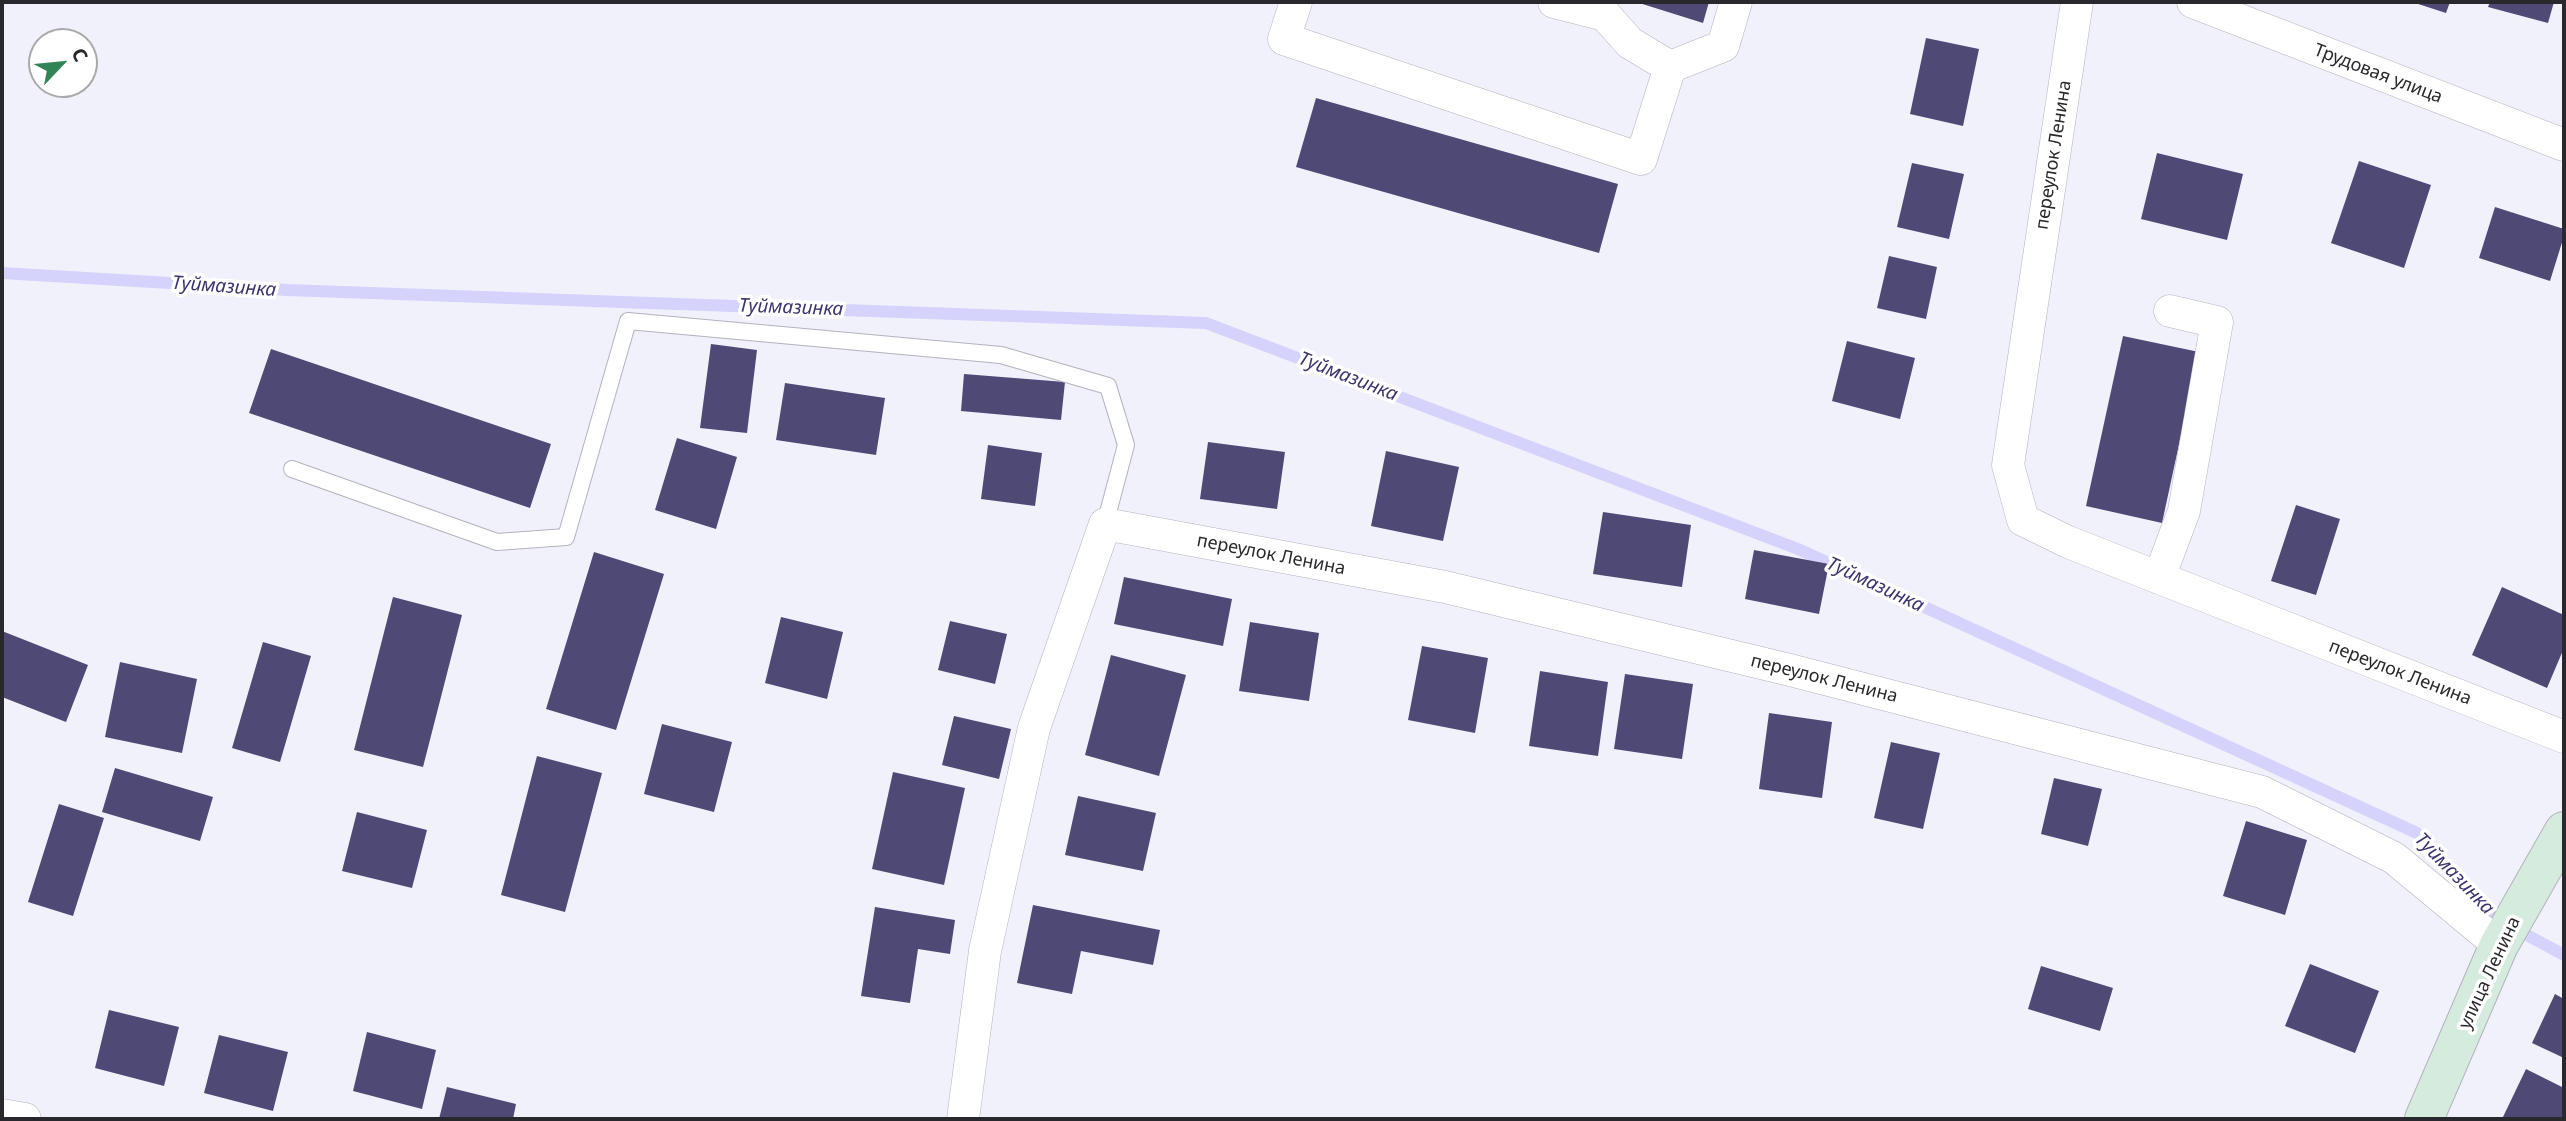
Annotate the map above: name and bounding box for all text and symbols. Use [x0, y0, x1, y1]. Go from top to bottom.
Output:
north arrow [28, 28, 98, 98]
street label: Трудовая улица [2311, 40, 2445, 108]
text: С [66, 43, 94, 66]
street label: переулок Ленина [2032, 79, 2076, 231]
water label: Туймазинка [171, 272, 277, 302]
water label: Туймазинка [738, 295, 844, 321]
water label: Туймазинка [1295, 348, 1401, 406]
street label: переулок Ленина [1195, 530, 1347, 580]
water label: Туймазинка [1823, 553, 1927, 617]
street label: переулок Ленина [2326, 636, 2474, 710]
street label: переулок Ленина [1748, 650, 1900, 708]
water label: Туймазинка [2409, 828, 2499, 920]
street label: улица Ленина [2455, 913, 2525, 1033]

